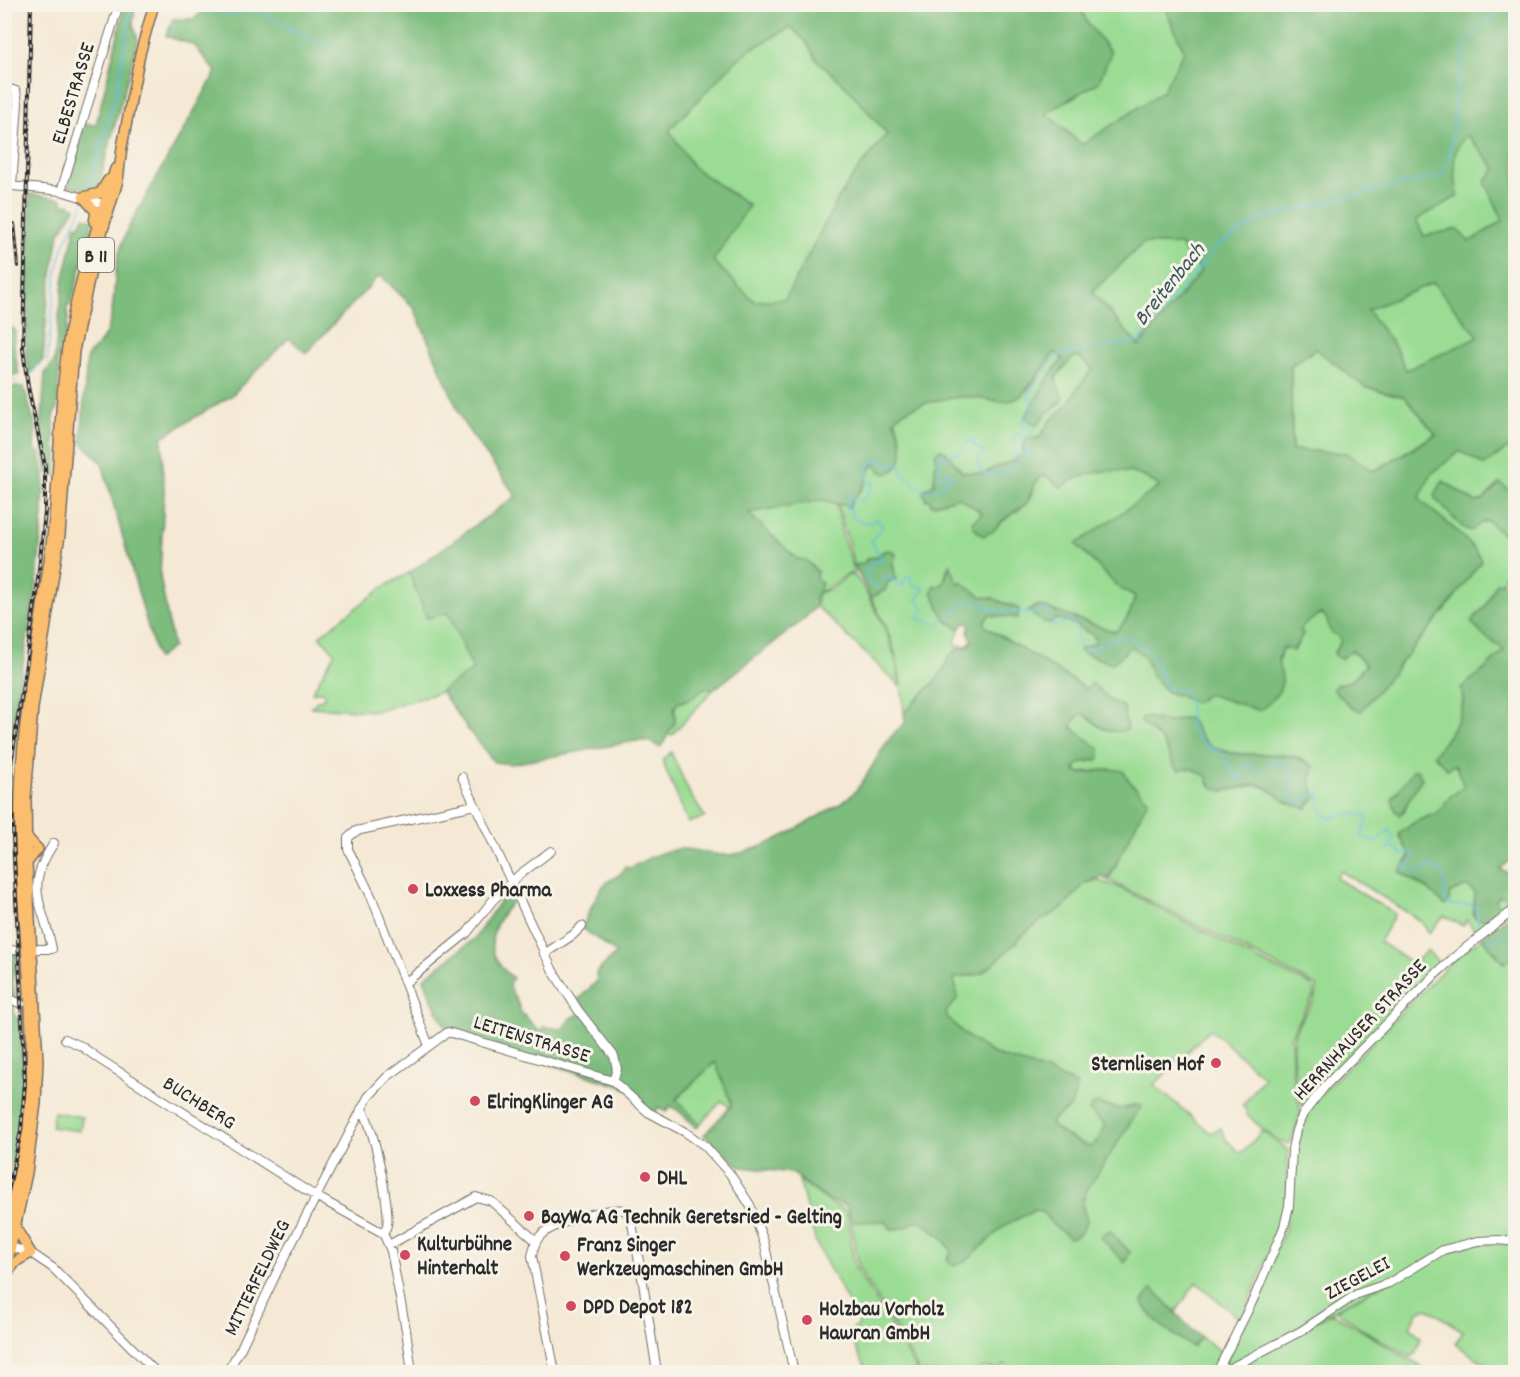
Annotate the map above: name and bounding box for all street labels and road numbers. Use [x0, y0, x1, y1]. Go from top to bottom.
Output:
street label: ELBESTRASSE [45, 39, 105, 148]
road number: B 11 [78, 238, 114, 272]
street label: HERRNHAUSER STRASSE [1287, 953, 1435, 1109]
street label: LEITENSTRASSE [469, 1009, 593, 1073]
street label: BUCHBERG [156, 1070, 241, 1139]
street label: MITTERFELDWEG [218, 1215, 300, 1341]
street label: ZIEGELEI [1320, 1250, 1397, 1309]

